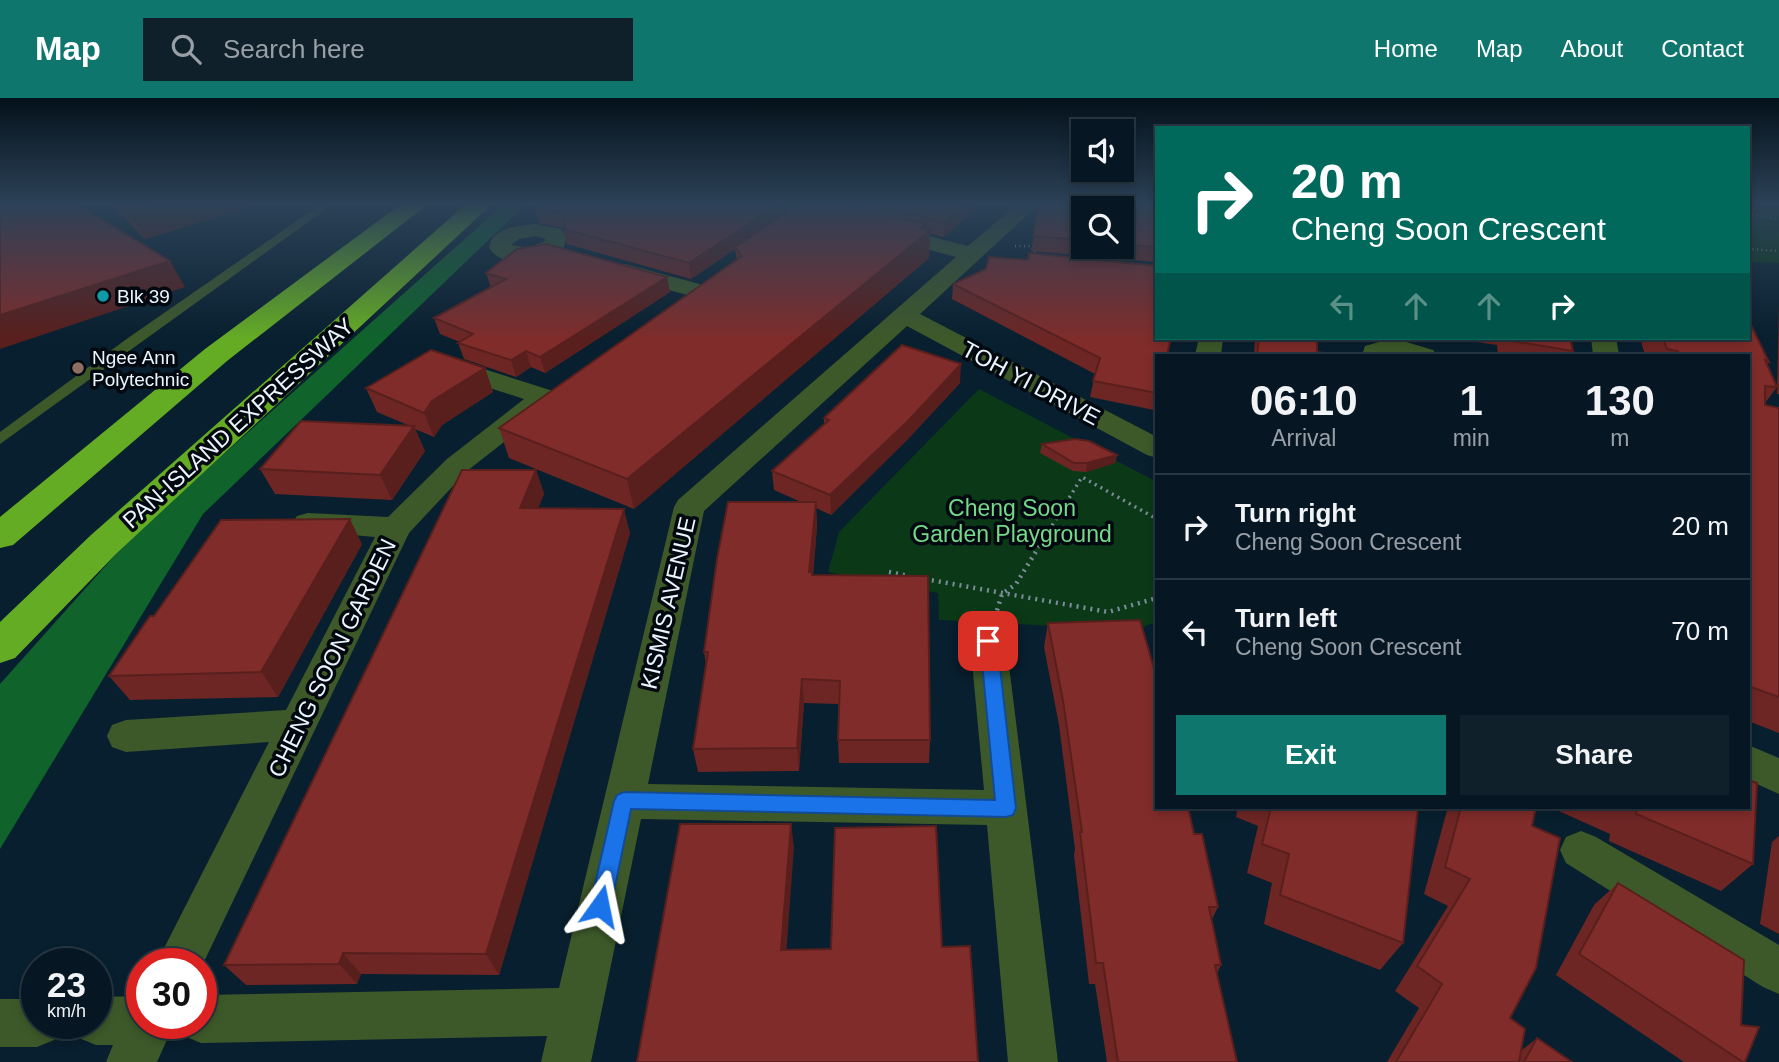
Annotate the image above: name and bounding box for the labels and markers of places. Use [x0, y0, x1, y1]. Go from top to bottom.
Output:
place label: Blk 39 [117, 286, 170, 307]
marker: Blk 39 [95, 288, 111, 304]
place label: Ngee Ann Polytechnic [92, 347, 189, 390]
marker: Ngee Ann Polytechnic [70, 360, 86, 376]
pin [958, 611, 1018, 671]

